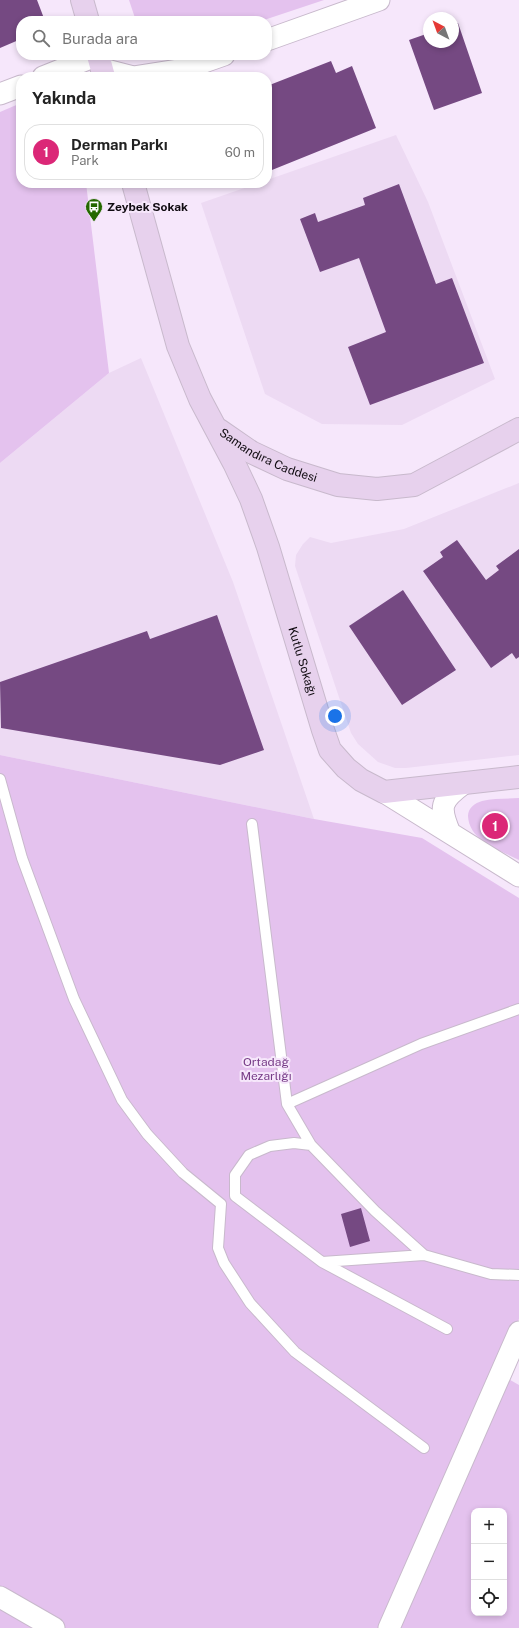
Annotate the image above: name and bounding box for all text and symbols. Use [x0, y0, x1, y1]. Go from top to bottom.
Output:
north arrow [423, 12, 459, 48]
search box [16, 16, 272, 60]
icon: search [30, 27, 52, 49]
text: Burada ara [62, 30, 138, 47]
text: Yakında [32, 88, 96, 108]
text: Derman Parkı [71, 136, 168, 153]
text: 1 [43, 145, 49, 160]
text: 60 m [225, 145, 255, 160]
text: Park [71, 153, 99, 168]
bus stop icon: Zeybek Sokak [84, 197, 104, 222]
place label: Zeybek Sokak [107, 200, 188, 214]
street label: Samandıra Caddesi [217, 425, 319, 485]
street label: Kutlu Sokağı [285, 625, 319, 697]
your location [325, 706, 345, 726]
pin: 1 [482, 811, 508, 841]
park label: Ortadağ Mezarlığı [240, 1055, 292, 1083]
map controls [471, 1508, 507, 1616]
button: + [471, 1508, 507, 1544]
button: − [471, 1544, 507, 1580]
button: locate [471, 1580, 507, 1616]

